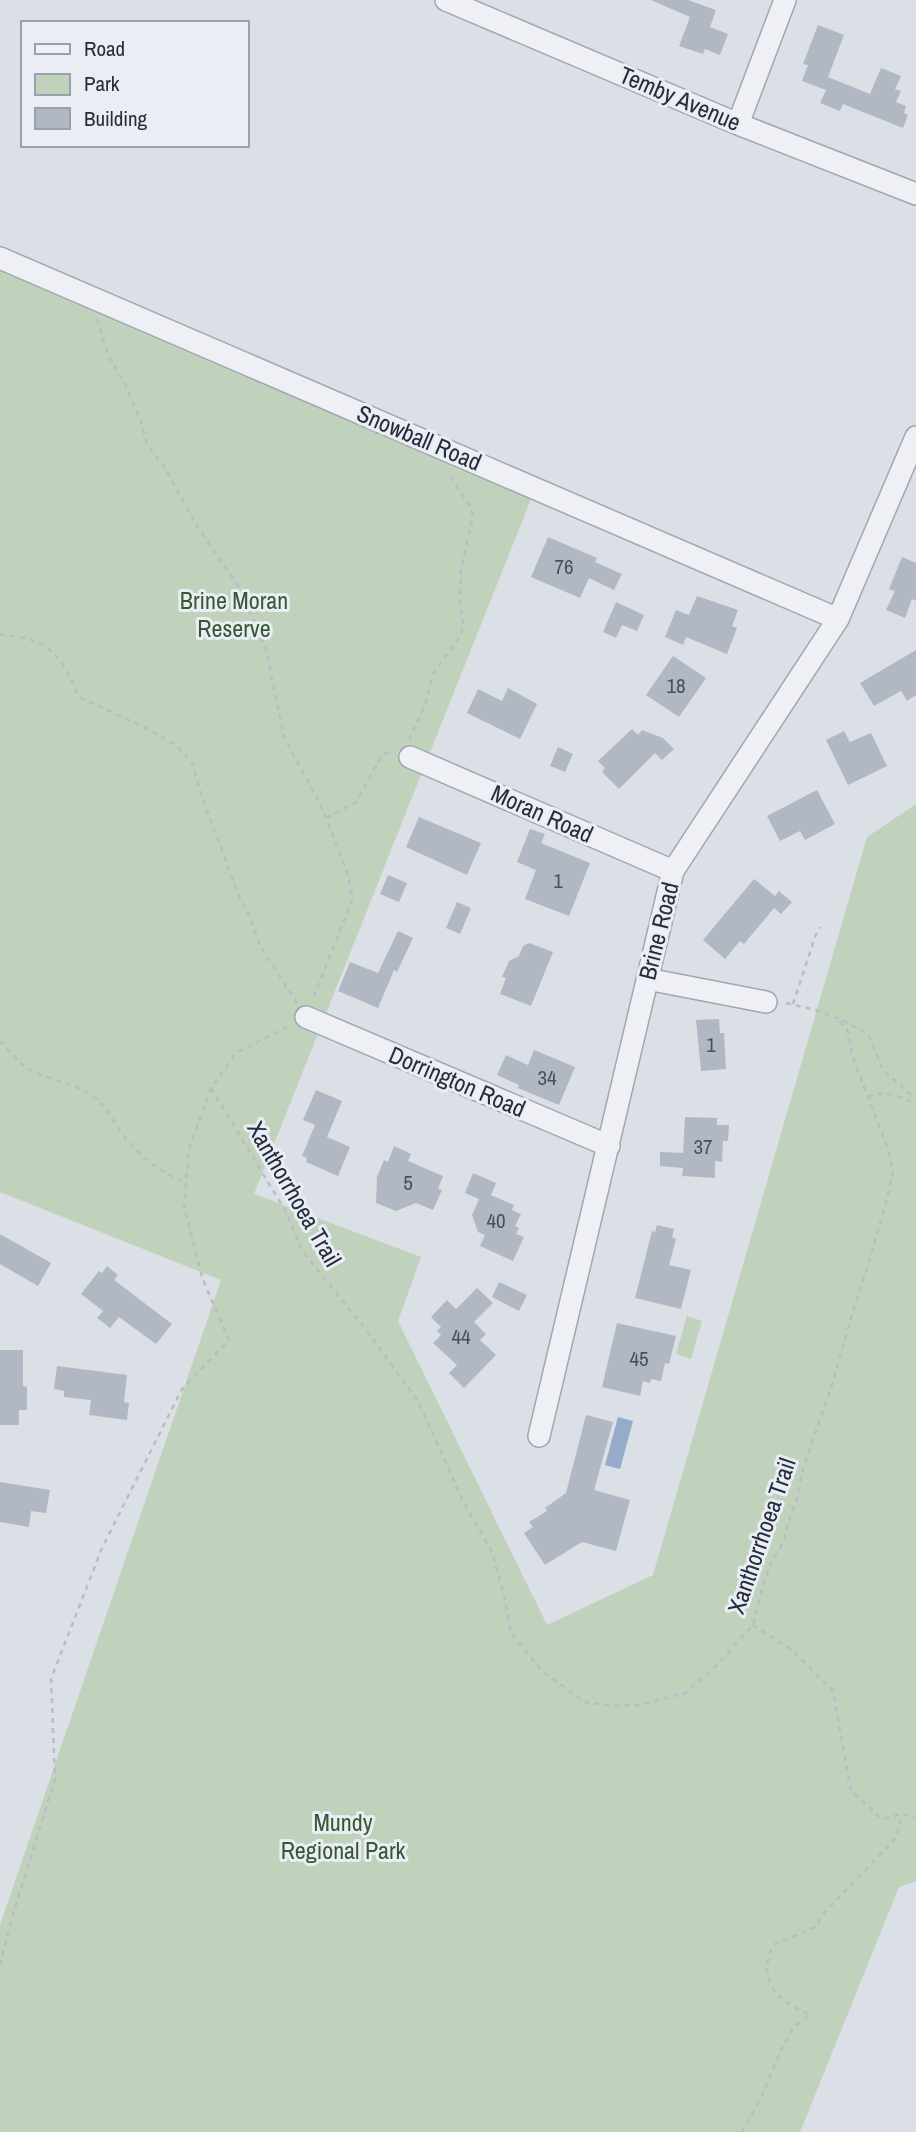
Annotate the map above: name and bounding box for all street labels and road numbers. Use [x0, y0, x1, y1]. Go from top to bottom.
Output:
street label: Temby Avenue [615, 58, 746, 138]
street label: Snowball Road [352, 396, 487, 478]
street label: Moran Road [486, 776, 598, 850]
street label: Brine Road [630, 879, 686, 983]
street label: Dorrington Road [384, 1038, 531, 1124]
street label: Xanthorrhoea Trail [240, 1115, 349, 1272]
street label: Xanthorrhoea Trail [719, 1454, 803, 1618]

